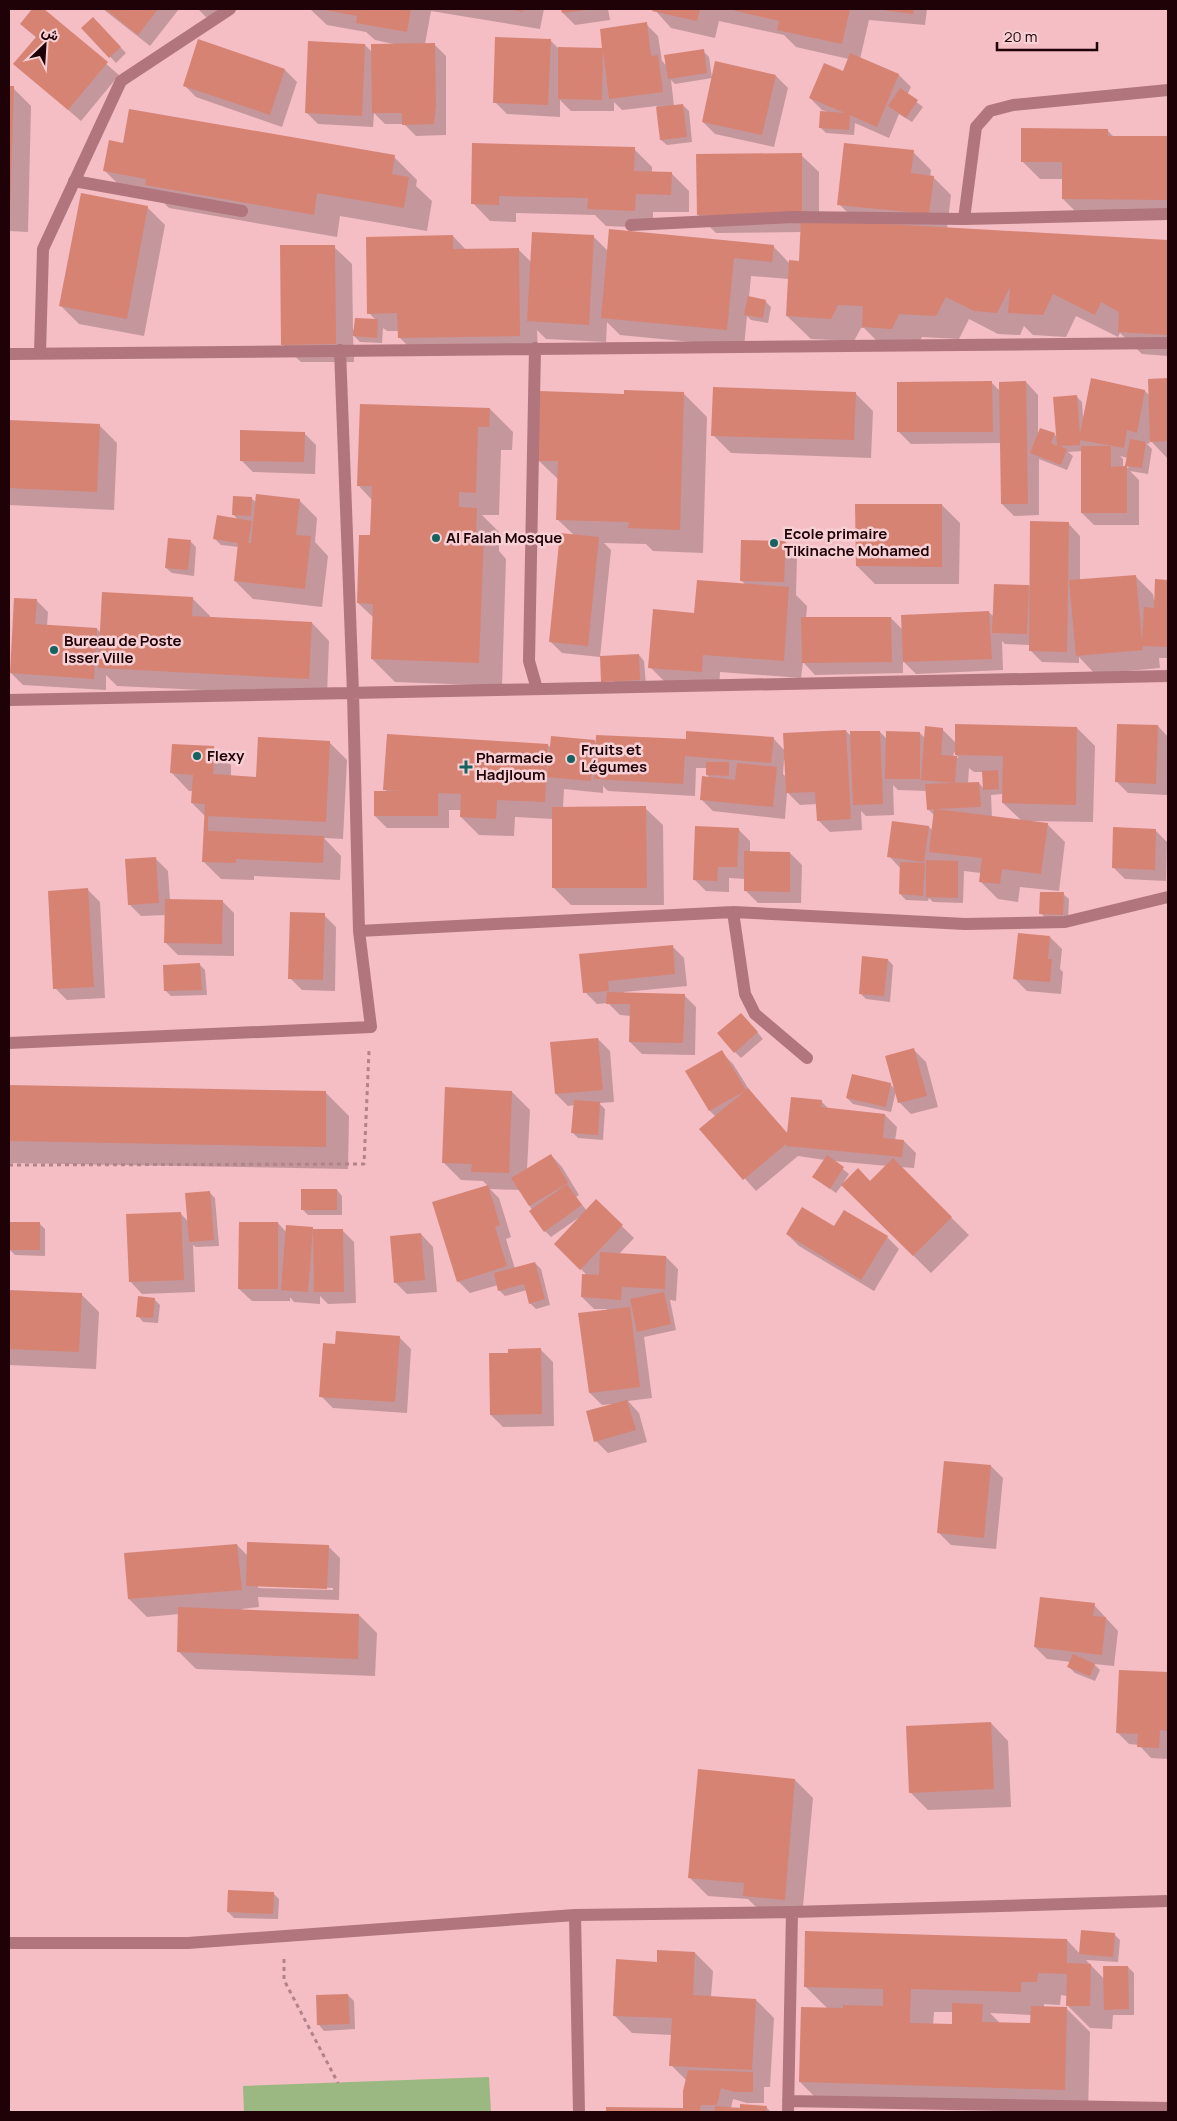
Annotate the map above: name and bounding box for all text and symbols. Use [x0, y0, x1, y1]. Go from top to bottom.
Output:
north arrow [20, 20, 70, 70]
scale bar [997, 20, 1097, 52]
text: ش [39, 21, 63, 45]
text: 20 m [1004, 26, 1037, 47]
place label: Ecole primaire Tikinache Mohamed [784, 523, 929, 561]
place label: Al Falah Mosque [446, 527, 562, 548]
marker: Al Falah Mosque [430, 532, 442, 544]
marker: Ecole primaire Tikinache Mohamed [768, 537, 780, 549]
place label: Bureau de Poste Isser Ville [64, 630, 182, 668]
marker: Bureau de Poste Isser Ville [48, 644, 60, 656]
place label: Fruits et Légumes [581, 739, 647, 777]
place label: Flexy [207, 745, 245, 766]
place label: Pharmacie Hadjloum [476, 747, 553, 785]
marker: Flexy [191, 750, 203, 762]
marker: Fruits et Légumes [565, 753, 577, 765]
marker: Pharmacie Hadjloum [460, 761, 472, 773]

